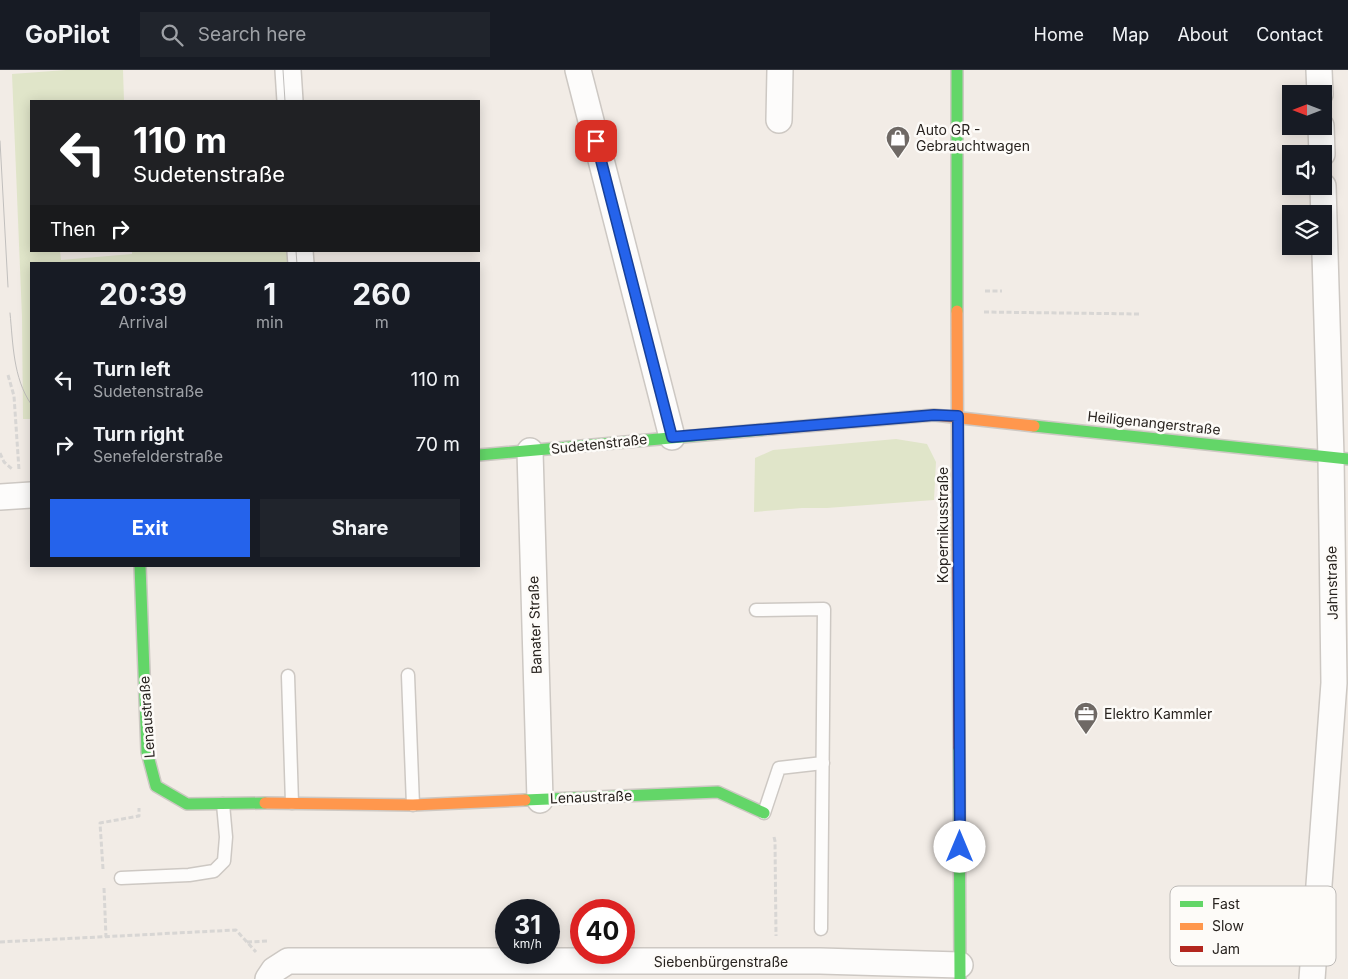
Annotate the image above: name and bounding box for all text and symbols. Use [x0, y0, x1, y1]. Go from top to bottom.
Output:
search box [140, 12, 490, 57]
text: GoPilot [25, 20, 110, 49]
icon: search [158, 21, 186, 49]
text: Search here [198, 23, 306, 46]
text: Home [1034, 24, 1084, 45]
text: Map [1112, 24, 1149, 45]
text: About [1177, 24, 1228, 45]
text: Contact [1256, 24, 1323, 45]
north arrow [1282, 85, 1332, 135]
map controls [1282, 85, 1332, 255]
text: 110 m [133, 119, 227, 161]
icon: left [50, 120, 115, 185]
pin [575, 120, 617, 162]
place label: Auto GR - Gebrauchtwagen [916, 121, 1030, 154]
shop icon: Auto GR - Gebrauchtwagen [885, 125, 911, 159]
icon: arrive [582, 127, 610, 155]
button: sound [1282, 145, 1332, 195]
text: Sudetenstraße [133, 161, 285, 187]
button: layers [1282, 205, 1332, 255]
icon: right [106, 215, 134, 243]
text: Then [50, 218, 96, 241]
text: 20:39 [99, 276, 187, 312]
text: 1 [263, 276, 276, 312]
text: 260 [352, 276, 411, 312]
text: Arrival [118, 312, 168, 332]
text: min [256, 312, 283, 332]
text: m [375, 312, 389, 332]
text: Turn left [93, 358, 171, 381]
icon: left [50, 366, 78, 394]
text: 110 m [411, 368, 460, 391]
text: Sudetenstraße [93, 381, 204, 401]
street label: Heiligenangerstraße [1087, 407, 1221, 438]
text: Turn right [93, 423, 184, 446]
street label: Sudetenstraße [550, 430, 648, 457]
icon: right [50, 431, 78, 459]
text: 70 m [416, 433, 460, 456]
text: Senefelderstraße [93, 446, 223, 466]
street label: Kopernikusstraße [934, 467, 951, 583]
button: Exit [50, 499, 250, 557]
button: Share [260, 499, 460, 557]
street label: Jahnstraße [1322, 546, 1341, 620]
street label: Banater Straße [524, 576, 545, 675]
street label: Lenaustraße [135, 675, 158, 759]
office icon: Elektro Kammler [1073, 701, 1099, 735]
place label: Elektro Kammler [1104, 705, 1212, 722]
street label: Lenaustraße [550, 787, 632, 806]
position arrow [933, 820, 985, 872]
legend [1170, 886, 1336, 966]
text: Fast [1212, 895, 1240, 912]
speed limit sign: 40 [570, 899, 635, 964]
text: 31 [514, 910, 541, 940]
text: Slow [1212, 917, 1244, 934]
text: km/h [513, 936, 542, 951]
text: Jam [1212, 940, 1240, 957]
street label: Siebenbürgenstraße [654, 953, 788, 970]

